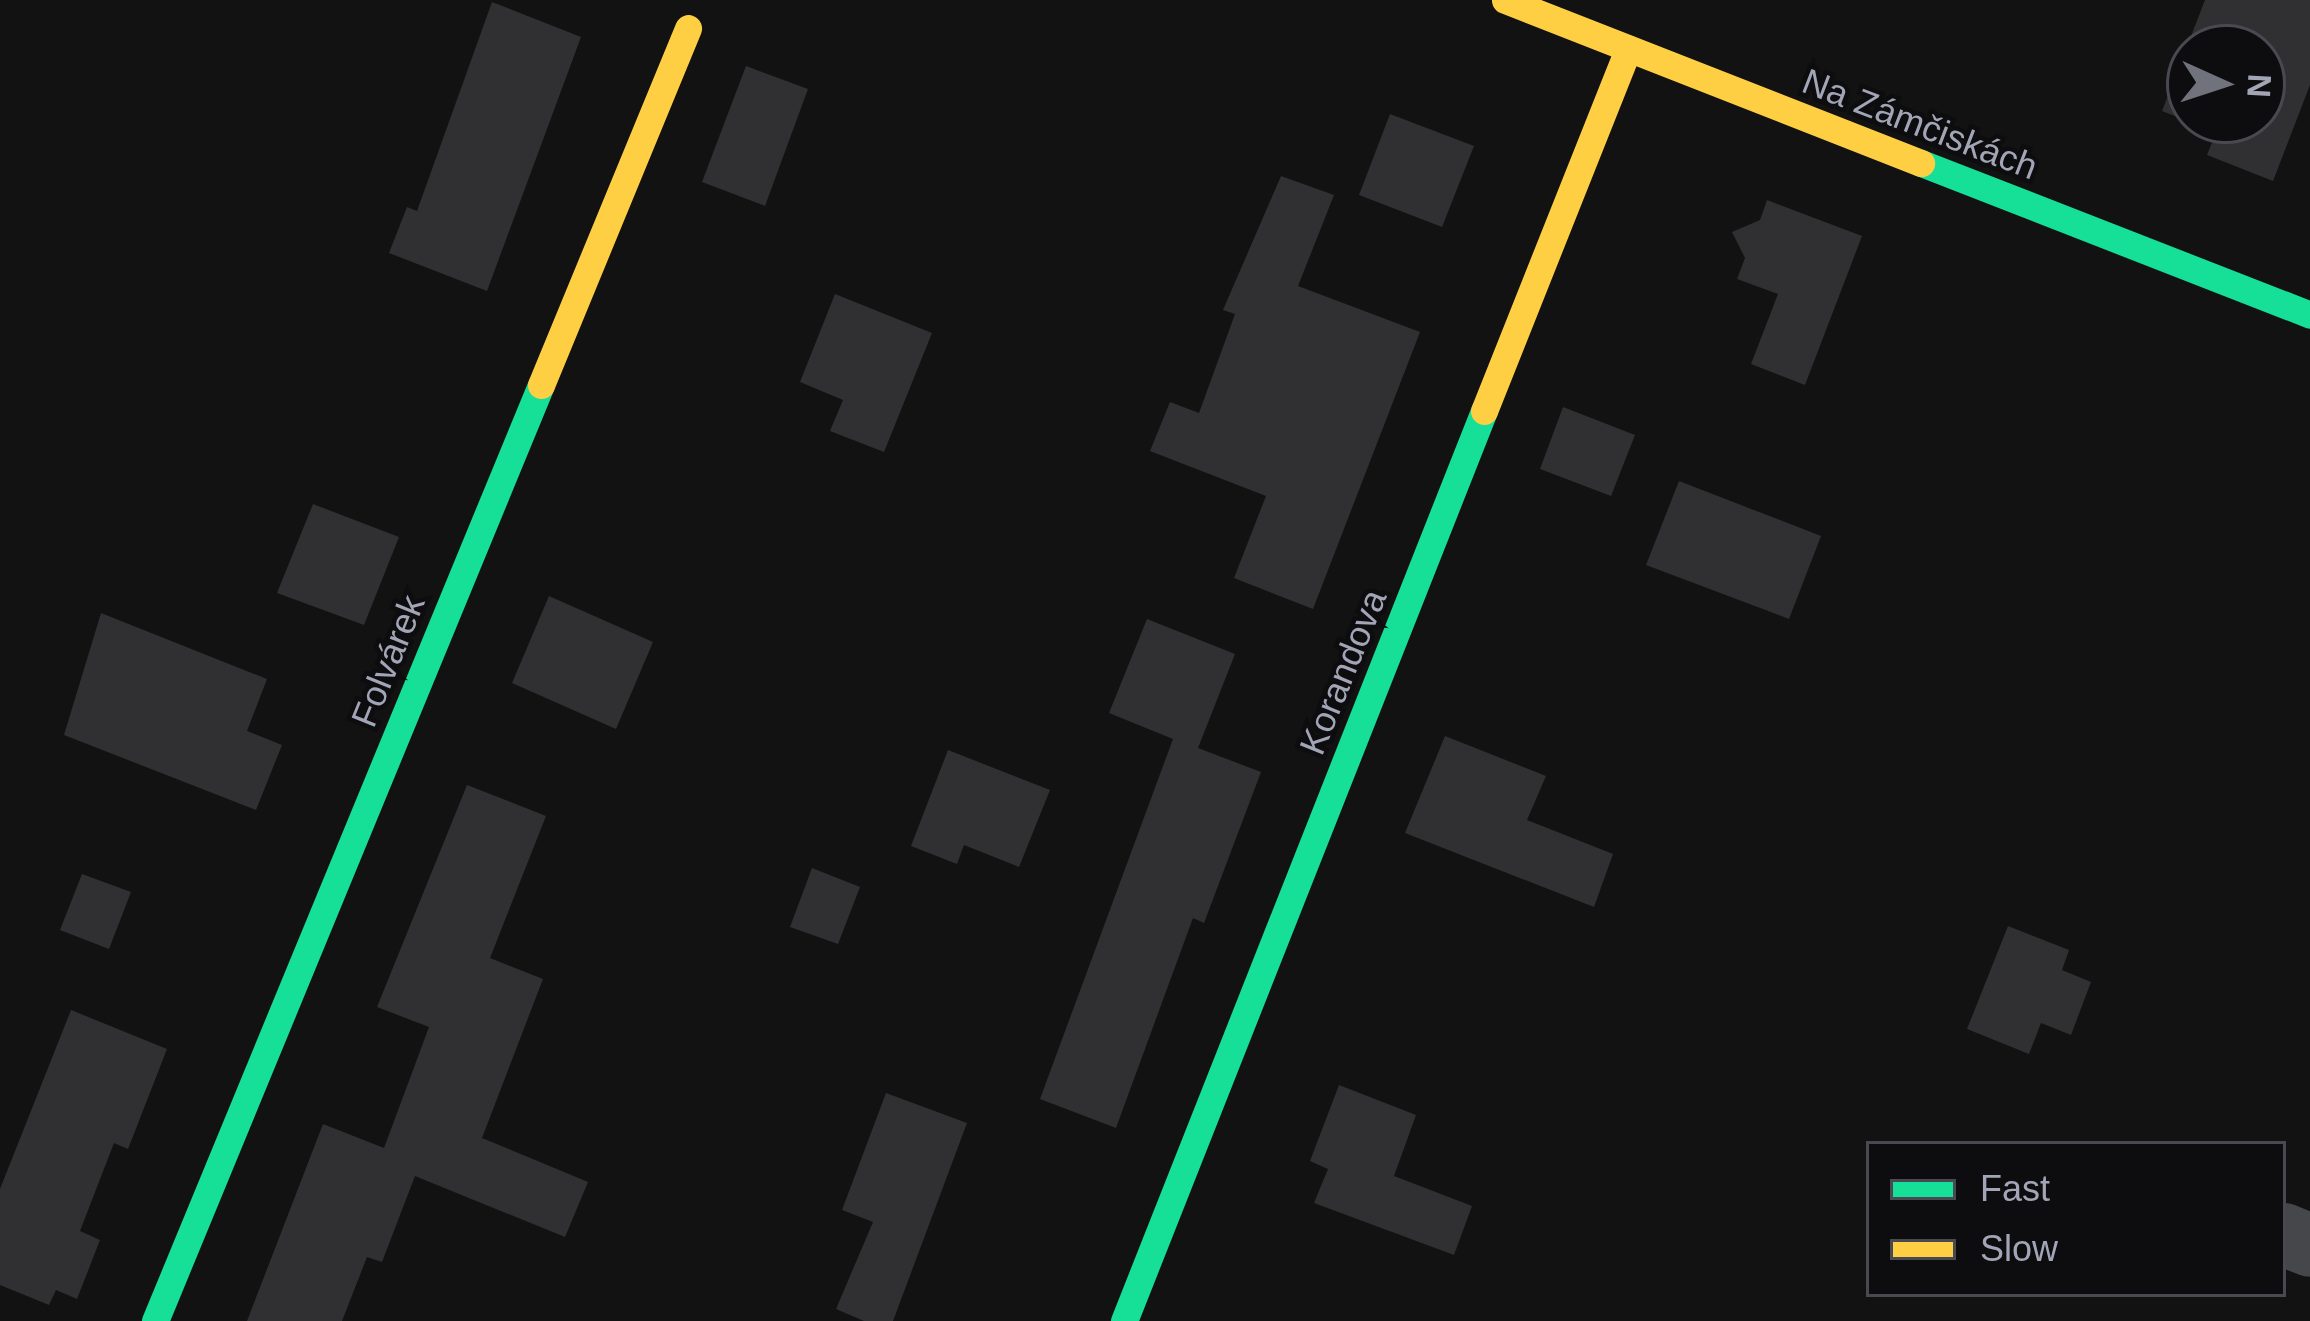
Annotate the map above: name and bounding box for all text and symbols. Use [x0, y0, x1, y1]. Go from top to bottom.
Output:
north arrow [2166, 24, 2286, 144]
street label: Na Zámčiskách [1796, 59, 2044, 189]
text: N [2240, 73, 2279, 99]
street label: Korandova [1290, 583, 1396, 761]
street label: Folvárek [342, 589, 434, 733]
legend [1866, 1141, 2286, 1297]
text: Fast [1980, 1168, 2050, 1209]
text: Slow [1980, 1228, 2058, 1269]

